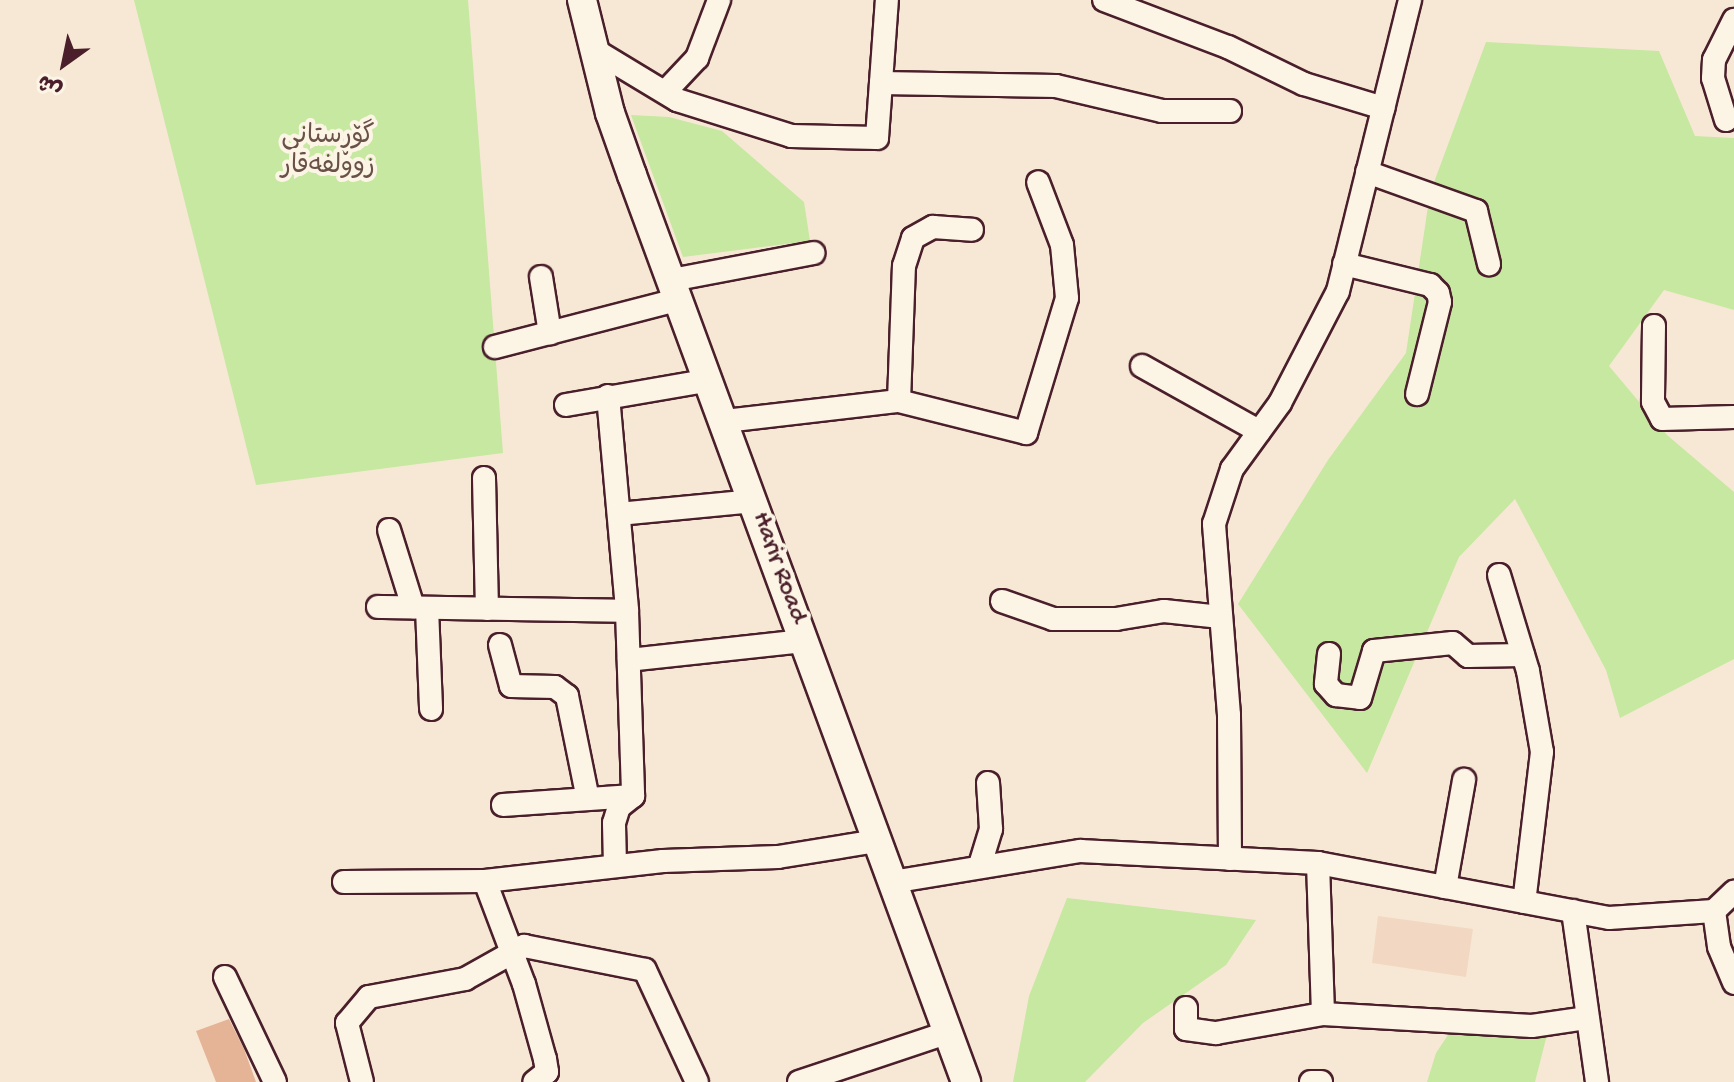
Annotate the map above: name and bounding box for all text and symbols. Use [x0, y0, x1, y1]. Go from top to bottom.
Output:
north arrow [24, 24, 104, 104]
text: ش [34, 67, 68, 102]
park label: گۆڕستانی زوولفەقار [281, 122, 375, 184]
street label: Harir Road [743, 508, 813, 628]

